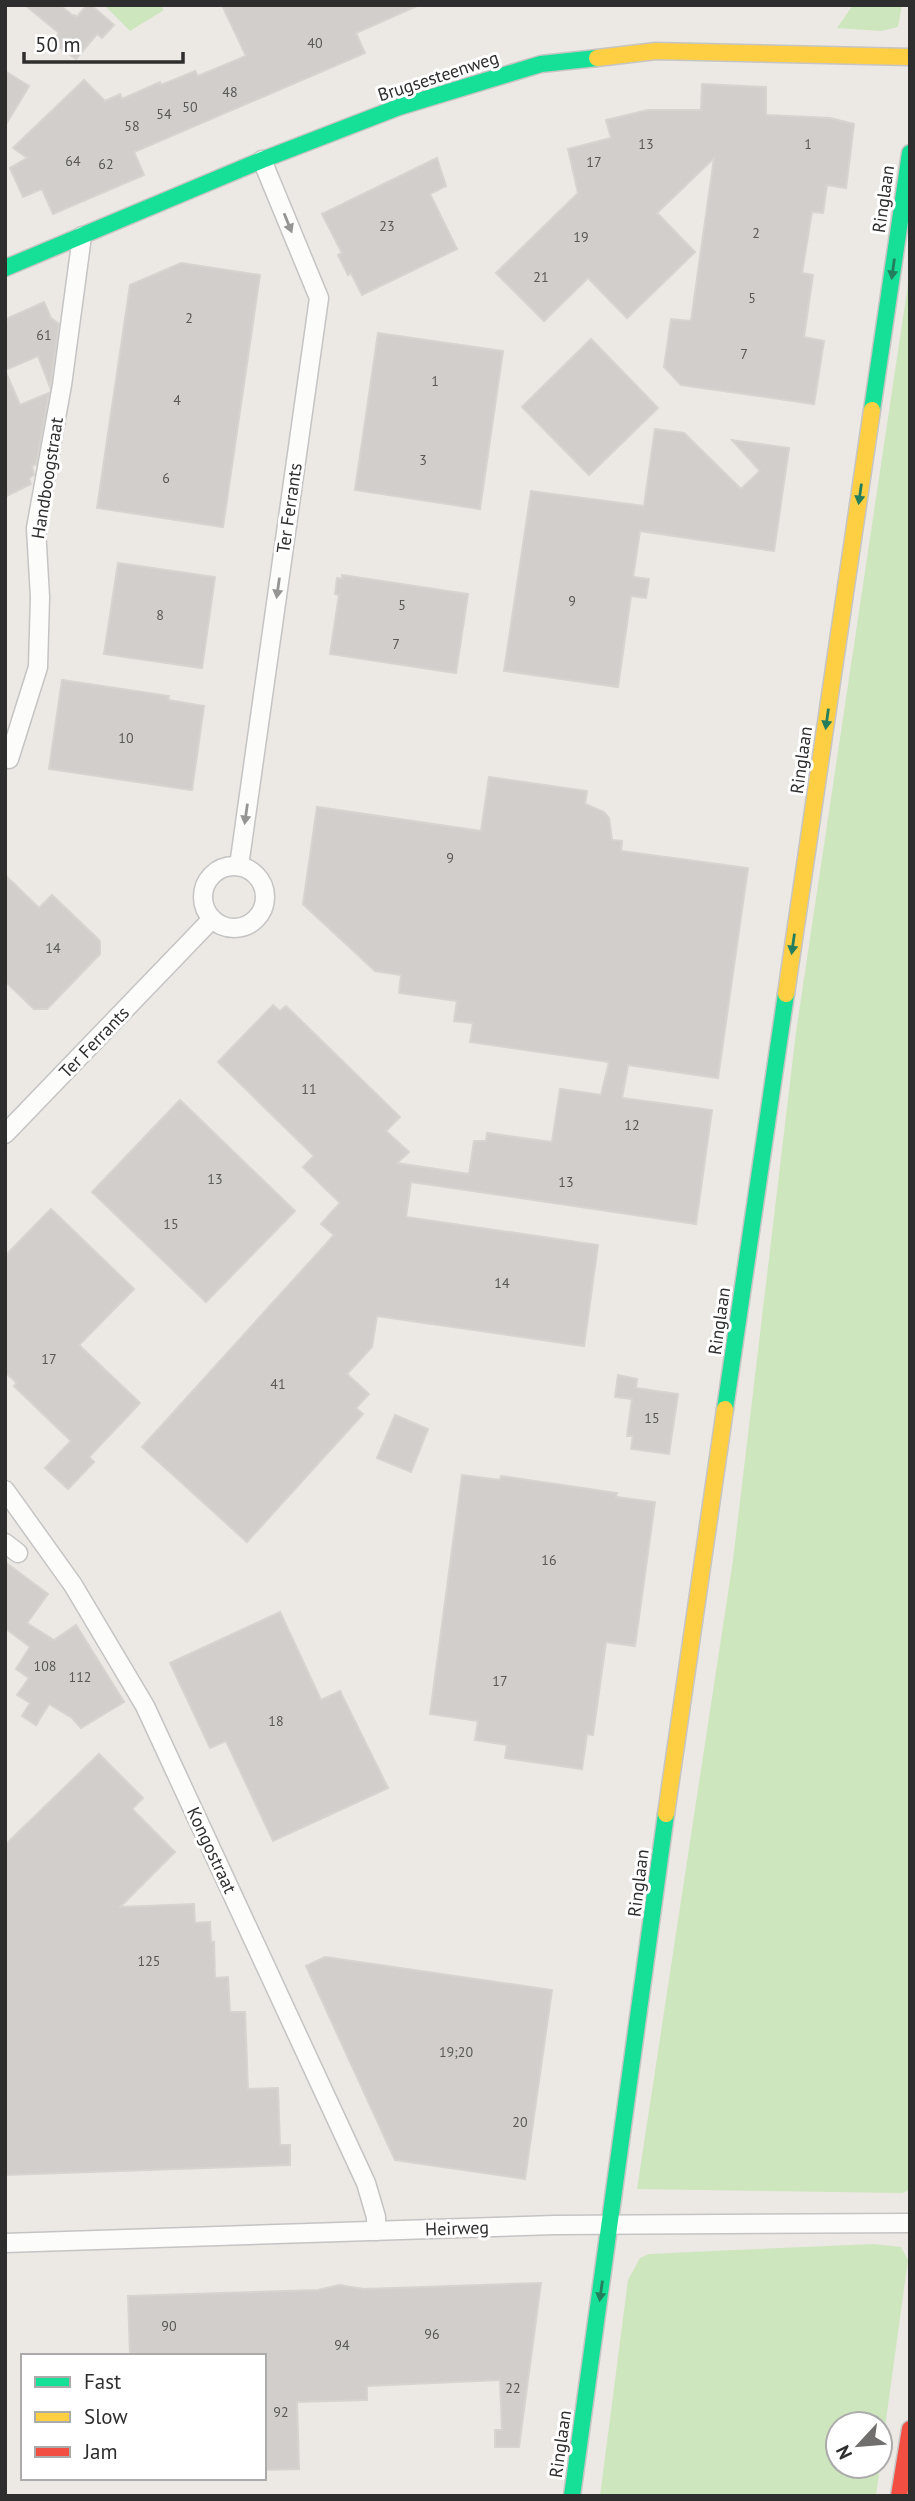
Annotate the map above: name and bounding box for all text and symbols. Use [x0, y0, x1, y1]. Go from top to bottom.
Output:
scale bar [24, 21, 184, 65]
text: 50 m [35, 31, 81, 58]
house number: 40 [307, 34, 323, 52]
street label: Brugsesteenweg [375, 46, 501, 106]
house number: 48 [222, 83, 238, 101]
house number: 50 [182, 98, 198, 116]
house number: 54 [156, 105, 172, 123]
house number: 58 [124, 117, 140, 135]
house number: 13 [638, 135, 654, 153]
house number: 1 [804, 135, 812, 153]
house number: 64 [65, 152, 81, 170]
house number: 17 [586, 153, 602, 171]
house number: 62 [98, 155, 114, 173]
street label: Ringlaan [867, 164, 899, 234]
one-way arrow [283, 213, 294, 234]
house number: 23 [379, 217, 395, 235]
house number: 2 [752, 224, 760, 242]
house number: 19 [573, 228, 589, 246]
one-way arrow [887, 258, 898, 280]
house number: 21 [533, 268, 549, 286]
house number: 5 [748, 289, 756, 307]
house number: 2 [185, 309, 193, 327]
house number: 61 [36, 326, 52, 344]
house number: 7 [740, 345, 748, 363]
house number: 1 [431, 372, 439, 390]
house number: 4 [173, 391, 181, 409]
street label: Handboogstraat [26, 415, 68, 541]
house number: 3 [419, 451, 427, 469]
street label: Ter Ferrants [271, 461, 307, 555]
house number: 6 [162, 469, 170, 487]
one-way arrow [854, 483, 865, 505]
one-way arrow [272, 578, 283, 600]
house number: 9 [568, 592, 576, 610]
house number: 5 [398, 596, 406, 614]
house number: 8 [156, 606, 164, 624]
house number: 7 [392, 635, 400, 653]
one-way arrow [821, 708, 832, 730]
street label: Ringlaan [785, 725, 817, 795]
house number: 10 [118, 729, 134, 747]
one-way arrow [240, 803, 251, 825]
house number: 9 [446, 849, 454, 867]
one-way arrow [788, 933, 799, 955]
house number: 14 [45, 939, 61, 957]
street label: Ter Ferrants [54, 1001, 134, 1083]
house number: 11 [301, 1080, 317, 1098]
house number: 12 [624, 1116, 640, 1134]
house number: 13 [207, 1170, 223, 1188]
house number: 13 [558, 1173, 574, 1191]
house number: 15 [163, 1215, 179, 1233]
house number: 14 [494, 1274, 510, 1292]
street label: Ringlaan [703, 1286, 735, 1356]
house number: 17 [41, 1350, 57, 1368]
house number: 41 [270, 1375, 286, 1393]
house number: 15 [644, 1409, 660, 1427]
house number: 16 [541, 1551, 557, 1569]
house number: 108 [34, 1657, 56, 1675]
house number: 112 [69, 1668, 91, 1686]
house number: 17 [492, 1672, 508, 1690]
house number: 18 [268, 1712, 284, 1730]
street label: Kongostraat [182, 1803, 242, 1897]
street label: Ringlaan [622, 1848, 654, 1918]
house number: 125 [138, 1952, 160, 1970]
house number: 19;20 [439, 2043, 473, 2061]
house number: 20 [512, 2113, 528, 2131]
street label: Heirweg [425, 2215, 489, 2241]
one-way arrow [596, 2280, 607, 2302]
house number: 90 [161, 2317, 177, 2335]
house number: 96 [424, 2325, 440, 2343]
house number: 94 [334, 2336, 350, 2354]
legend [21, 2354, 266, 2480]
text: Fast [84, 2368, 121, 2395]
house number: 22 [505, 2379, 521, 2397]
text: Slow [84, 2403, 128, 2430]
house number: 92 [273, 2403, 289, 2421]
street label: Ringlaan [544, 2409, 576, 2479]
north arrow [824, 2410, 894, 2480]
text: Jam [83, 2438, 118, 2465]
text: N [830, 2442, 857, 2463]

